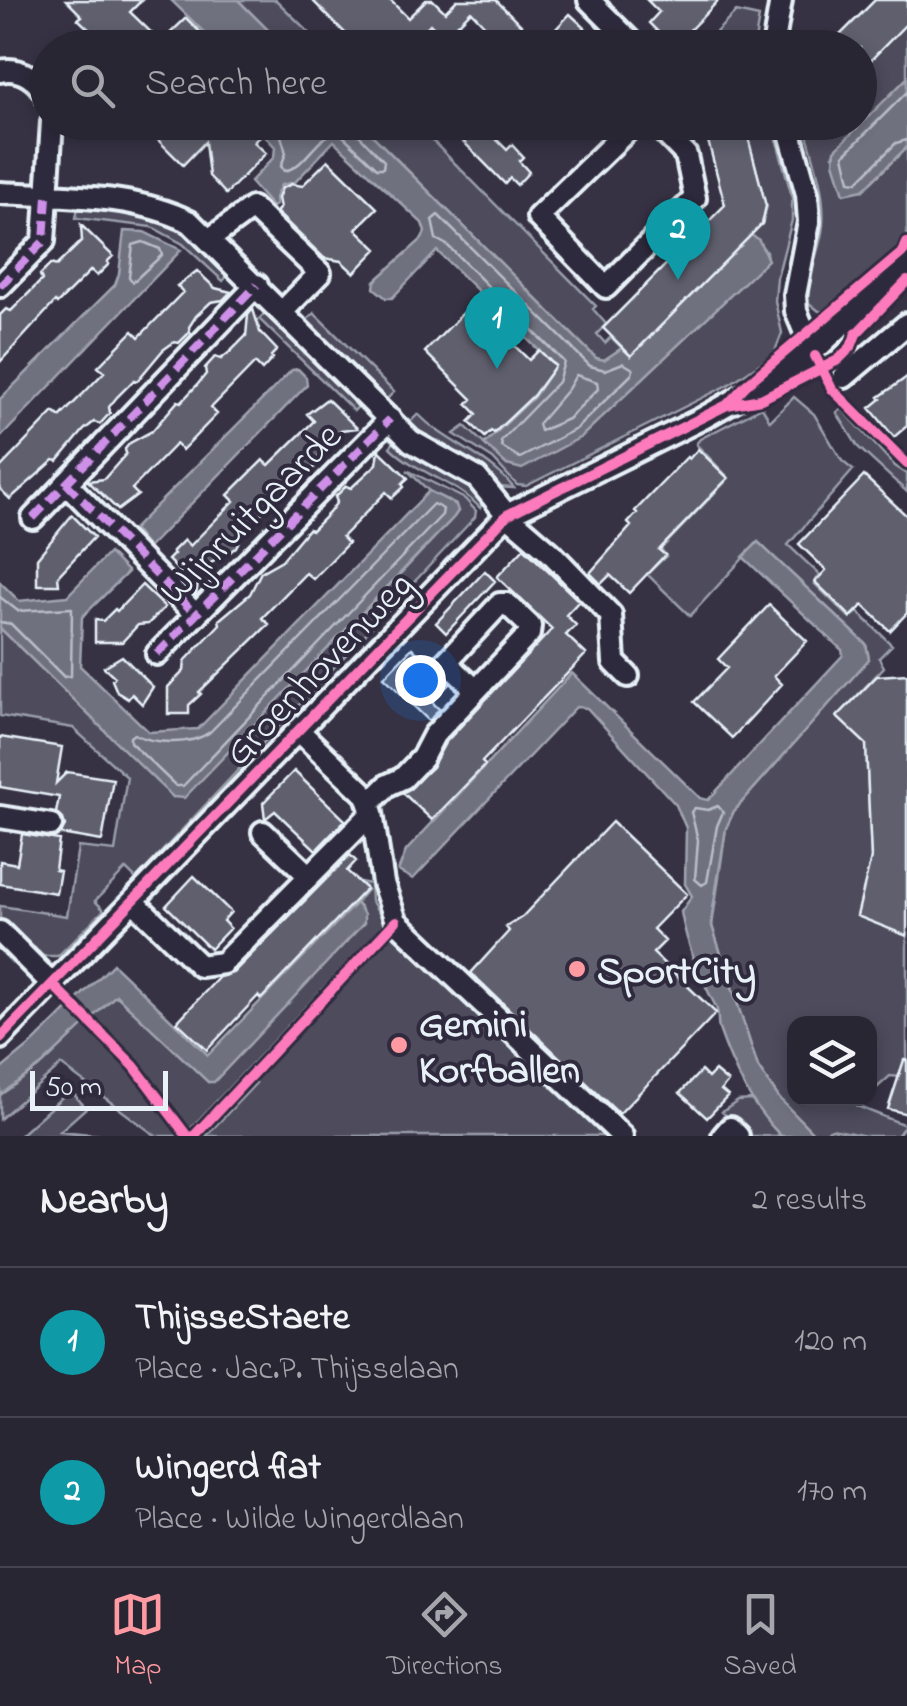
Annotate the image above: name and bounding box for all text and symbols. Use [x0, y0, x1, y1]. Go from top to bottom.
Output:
search box [30, 30, 877, 140]
text: Search here [145, 57, 327, 113]
icon: search [65, 58, 120, 113]
pin: 2 [646, 198, 710, 280]
pin: 1 [464, 286, 530, 369]
street label: Wijnruitgaarde [147, 410, 357, 620]
street label: Groenhovenweg [211, 559, 429, 781]
your location [395, 655, 446, 706]
place label: SportCity [597, 944, 756, 1003]
marker: SportCity [566, 958, 588, 980]
place label: Gemini Korfballen [419, 997, 580, 1102]
map controls [787, 1016, 877, 1106]
button: layers [787, 1016, 877, 1106]
marker: Gemini Korfballen [388, 1034, 410, 1056]
scale bar [30, 1066, 168, 1110]
text: 50 m [45, 1068, 102, 1109]
text: Nearby [40, 1171, 168, 1232]
text: 2 results [752, 1178, 867, 1225]
text: ThijsseStaete [135, 1291, 349, 1347]
text: 1 [67, 1319, 78, 1366]
text: 120 m [794, 1319, 867, 1366]
text: Place · Jac.P. Thijsselaan [135, 1347, 459, 1394]
text: Wingerd flat [135, 1441, 321, 1497]
text: 2 [65, 1469, 80, 1516]
text: 170 m [797, 1469, 867, 1516]
text: Place · Wilde Wingerdlaan [135, 1497, 464, 1544]
tab: Map [110, 1587, 165, 1688]
tab: Directions [386, 1587, 503, 1688]
tab: Saved [724, 1587, 797, 1688]

